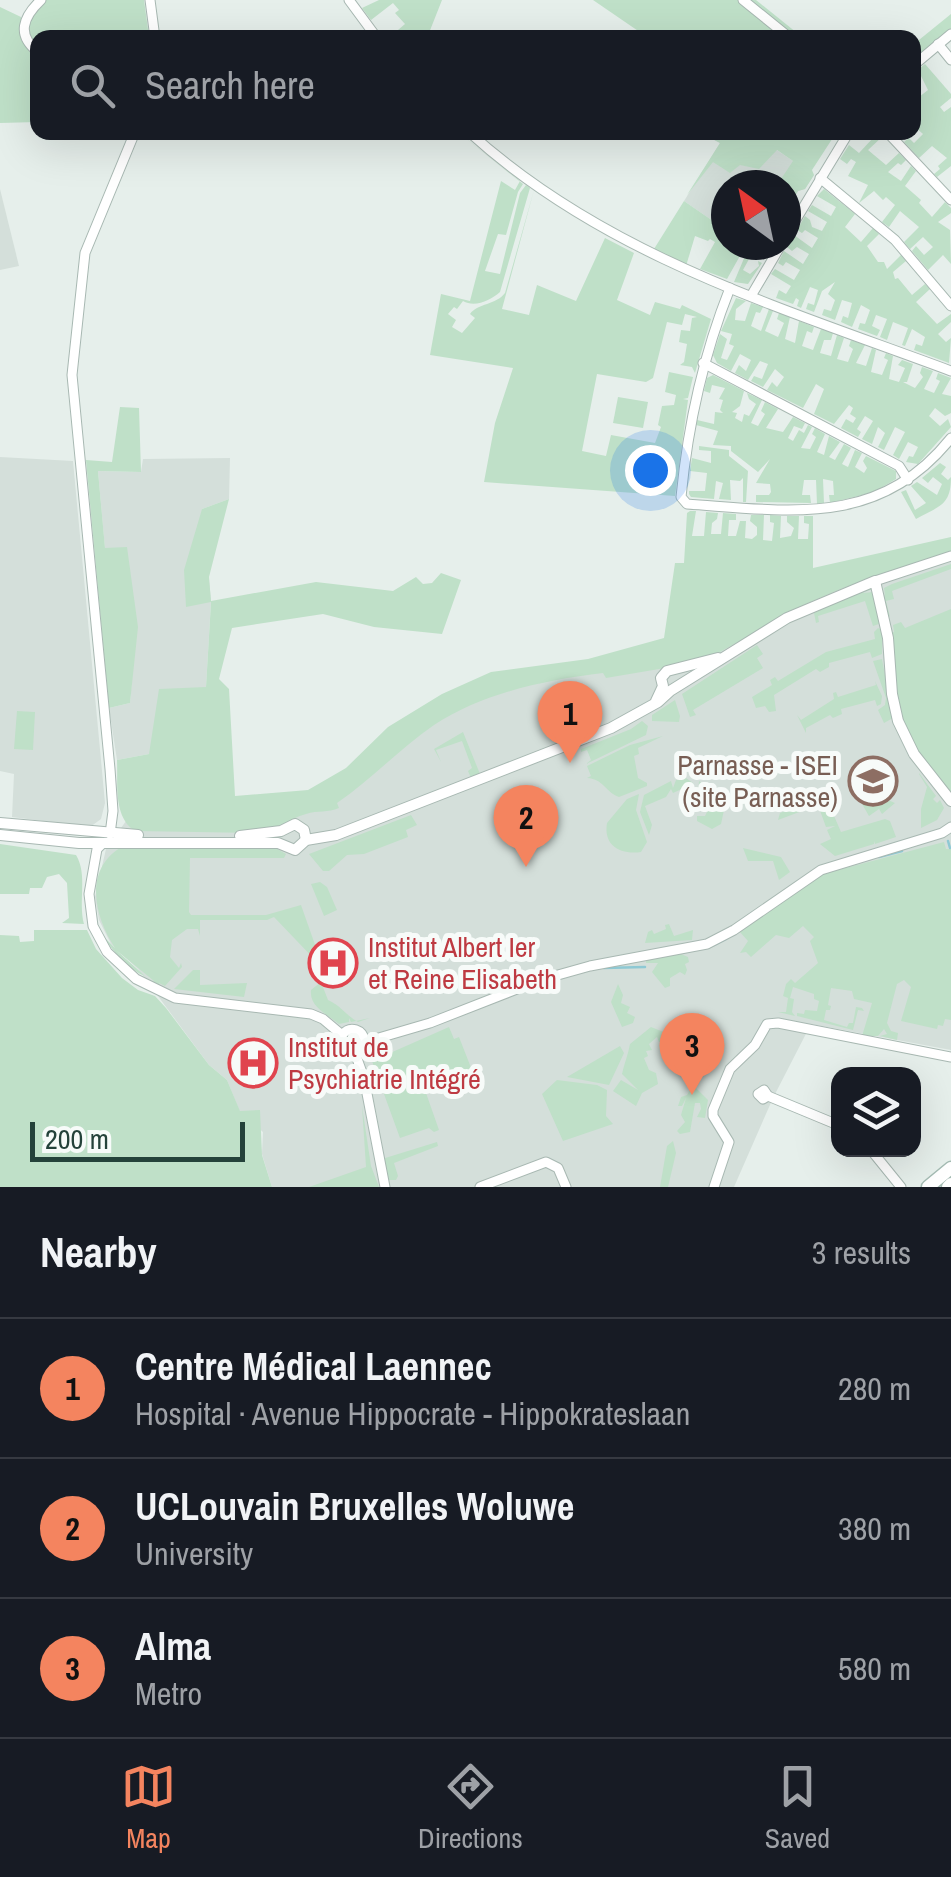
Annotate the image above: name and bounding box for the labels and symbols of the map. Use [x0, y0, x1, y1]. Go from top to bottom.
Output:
north arrow [711, 170, 801, 260]
your location [625, 445, 676, 496]
pin: 1 [538, 680, 602, 763]
place label: Parnasse - ISEI (site Parnasse) [677, 746, 838, 816]
school or university icon: Parnasse - ISEI (site Parnasse) [847, 755, 899, 807]
pin: 2 [494, 784, 558, 867]
place label: Institut Albert Ier et Reine Elisabeth [368, 928, 557, 998]
hospital icon: Institut Albert Ier et Reine Elisabeth [307, 937, 359, 989]
pin: 3 [660, 1012, 724, 1095]
place label: Institut de Psychiatrie Intégré [288, 1028, 481, 1098]
hospital icon: Institut de Psychiatrie Intégré [227, 1037, 279, 1089]
scale bar [30, 1117, 245, 1162]

